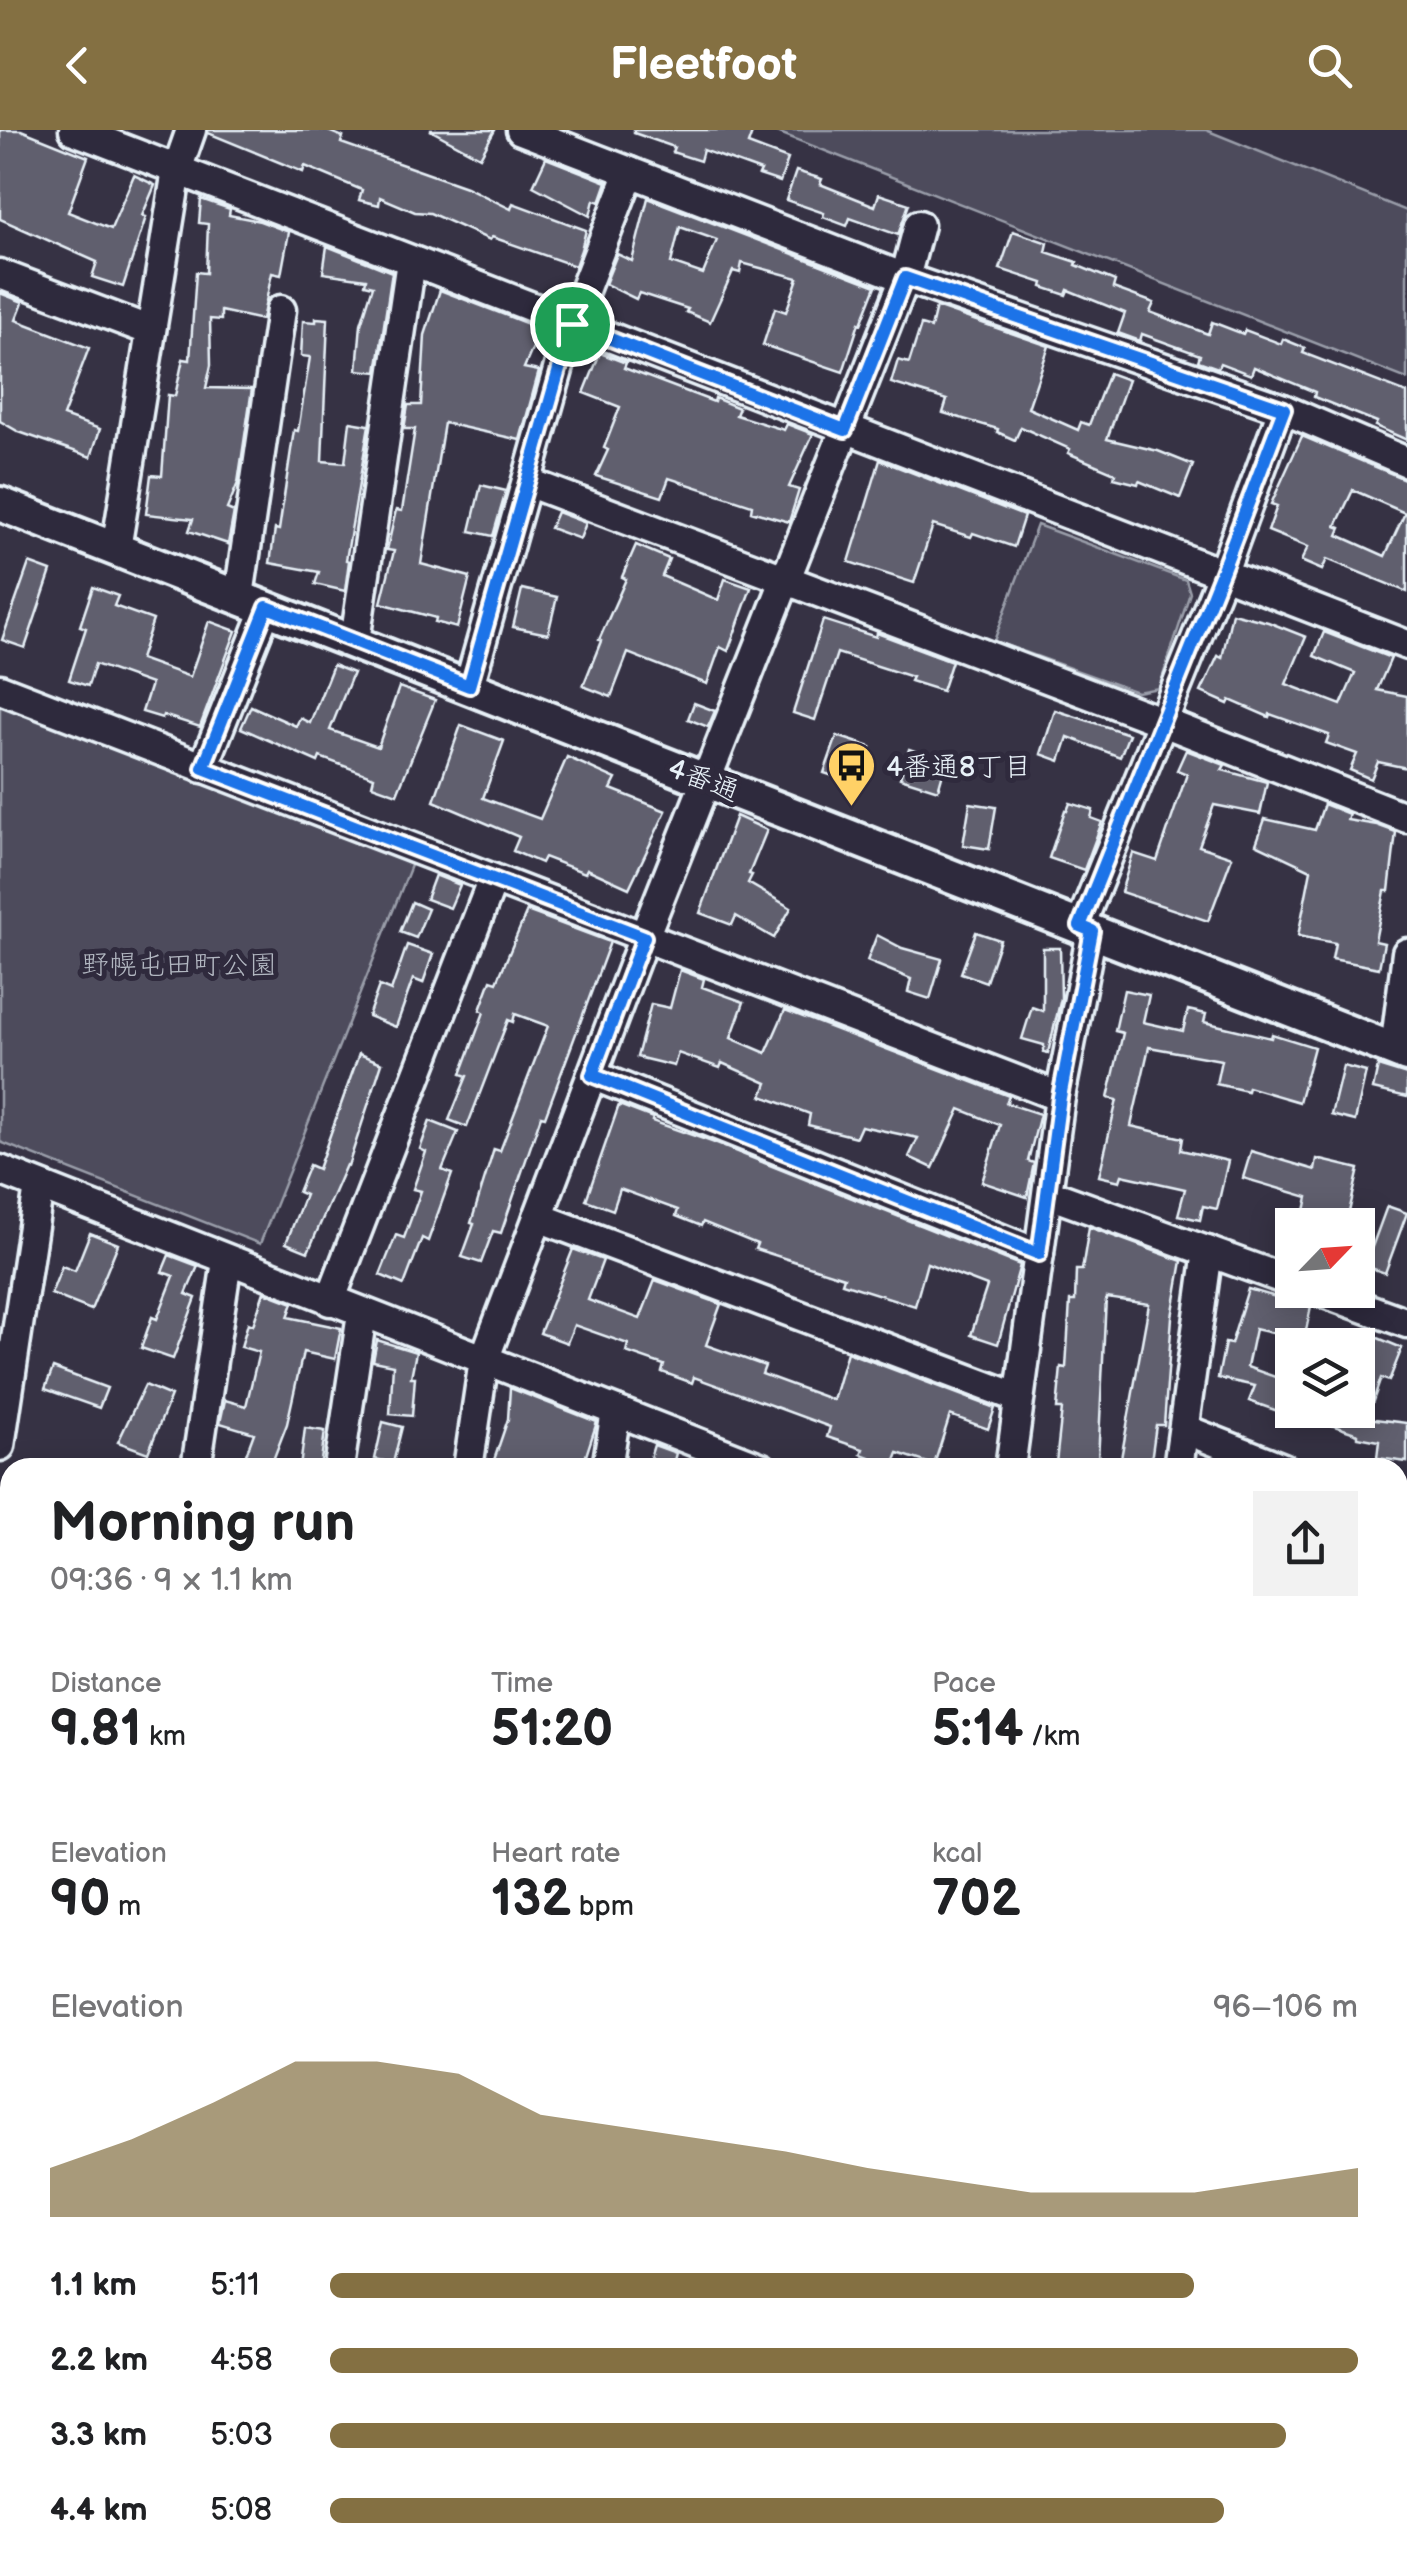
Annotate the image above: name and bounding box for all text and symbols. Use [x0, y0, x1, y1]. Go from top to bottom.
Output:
icon: back [50, 38, 105, 93]
text: Fleetfoot [610, 38, 797, 93]
icon: search [1302, 38, 1357, 93]
pin [530, 282, 615, 367]
icon: arrive [545, 297, 600, 352]
bus stop icon: 4番通8丁目 [825, 740, 877, 808]
place label: 4番通8丁目 [886, 751, 1031, 784]
street label: 4番通 [663, 752, 743, 809]
park label: 野幌屯田町公園 [81, 949, 277, 982]
north arrow [1275, 1208, 1375, 1308]
map controls [1275, 1208, 1375, 1428]
button: layers [1275, 1328, 1375, 1428]
text: Morning run [50, 1490, 355, 1557]
button: share [1253, 1491, 1358, 1596]
text: 09:36 · 9 × 1.1 km [50, 1561, 293, 1600]
text: Distance [50, 1667, 162, 1700]
text: Time [491, 1667, 553, 1700]
text: Pace [932, 1667, 996, 1700]
text: 9.81 [50, 1700, 141, 1760]
text: 51:20 [491, 1700, 613, 1760]
text: 5:14 [932, 1700, 1023, 1760]
text: km [141, 1720, 186, 1753]
text: /km [1023, 1720, 1080, 1753]
text: Elevation [50, 1837, 167, 1870]
text: Heart rate [491, 1837, 620, 1870]
text: kcal [932, 1837, 982, 1870]
text: 90 [50, 1870, 110, 1930]
text: 132 [491, 1870, 571, 1930]
text: 702 [932, 1870, 1021, 1930]
text: m [110, 1890, 141, 1923]
text: bpm [571, 1890, 634, 1923]
text: Elevation [50, 1988, 183, 2027]
text: 96–106 m [1213, 1988, 1358, 2027]
text: 1.1 km [50, 2266, 137, 2305]
text: 5:11 [210, 2266, 260, 2305]
text: 2.2 km [50, 2341, 148, 2380]
text: 4:58 [210, 2341, 273, 2380]
text: 3.3 km [50, 2416, 147, 2455]
text: 5:03 [210, 2416, 273, 2455]
text: 4.4 km [50, 2491, 147, 2530]
text: 5:08 [210, 2491, 272, 2530]

